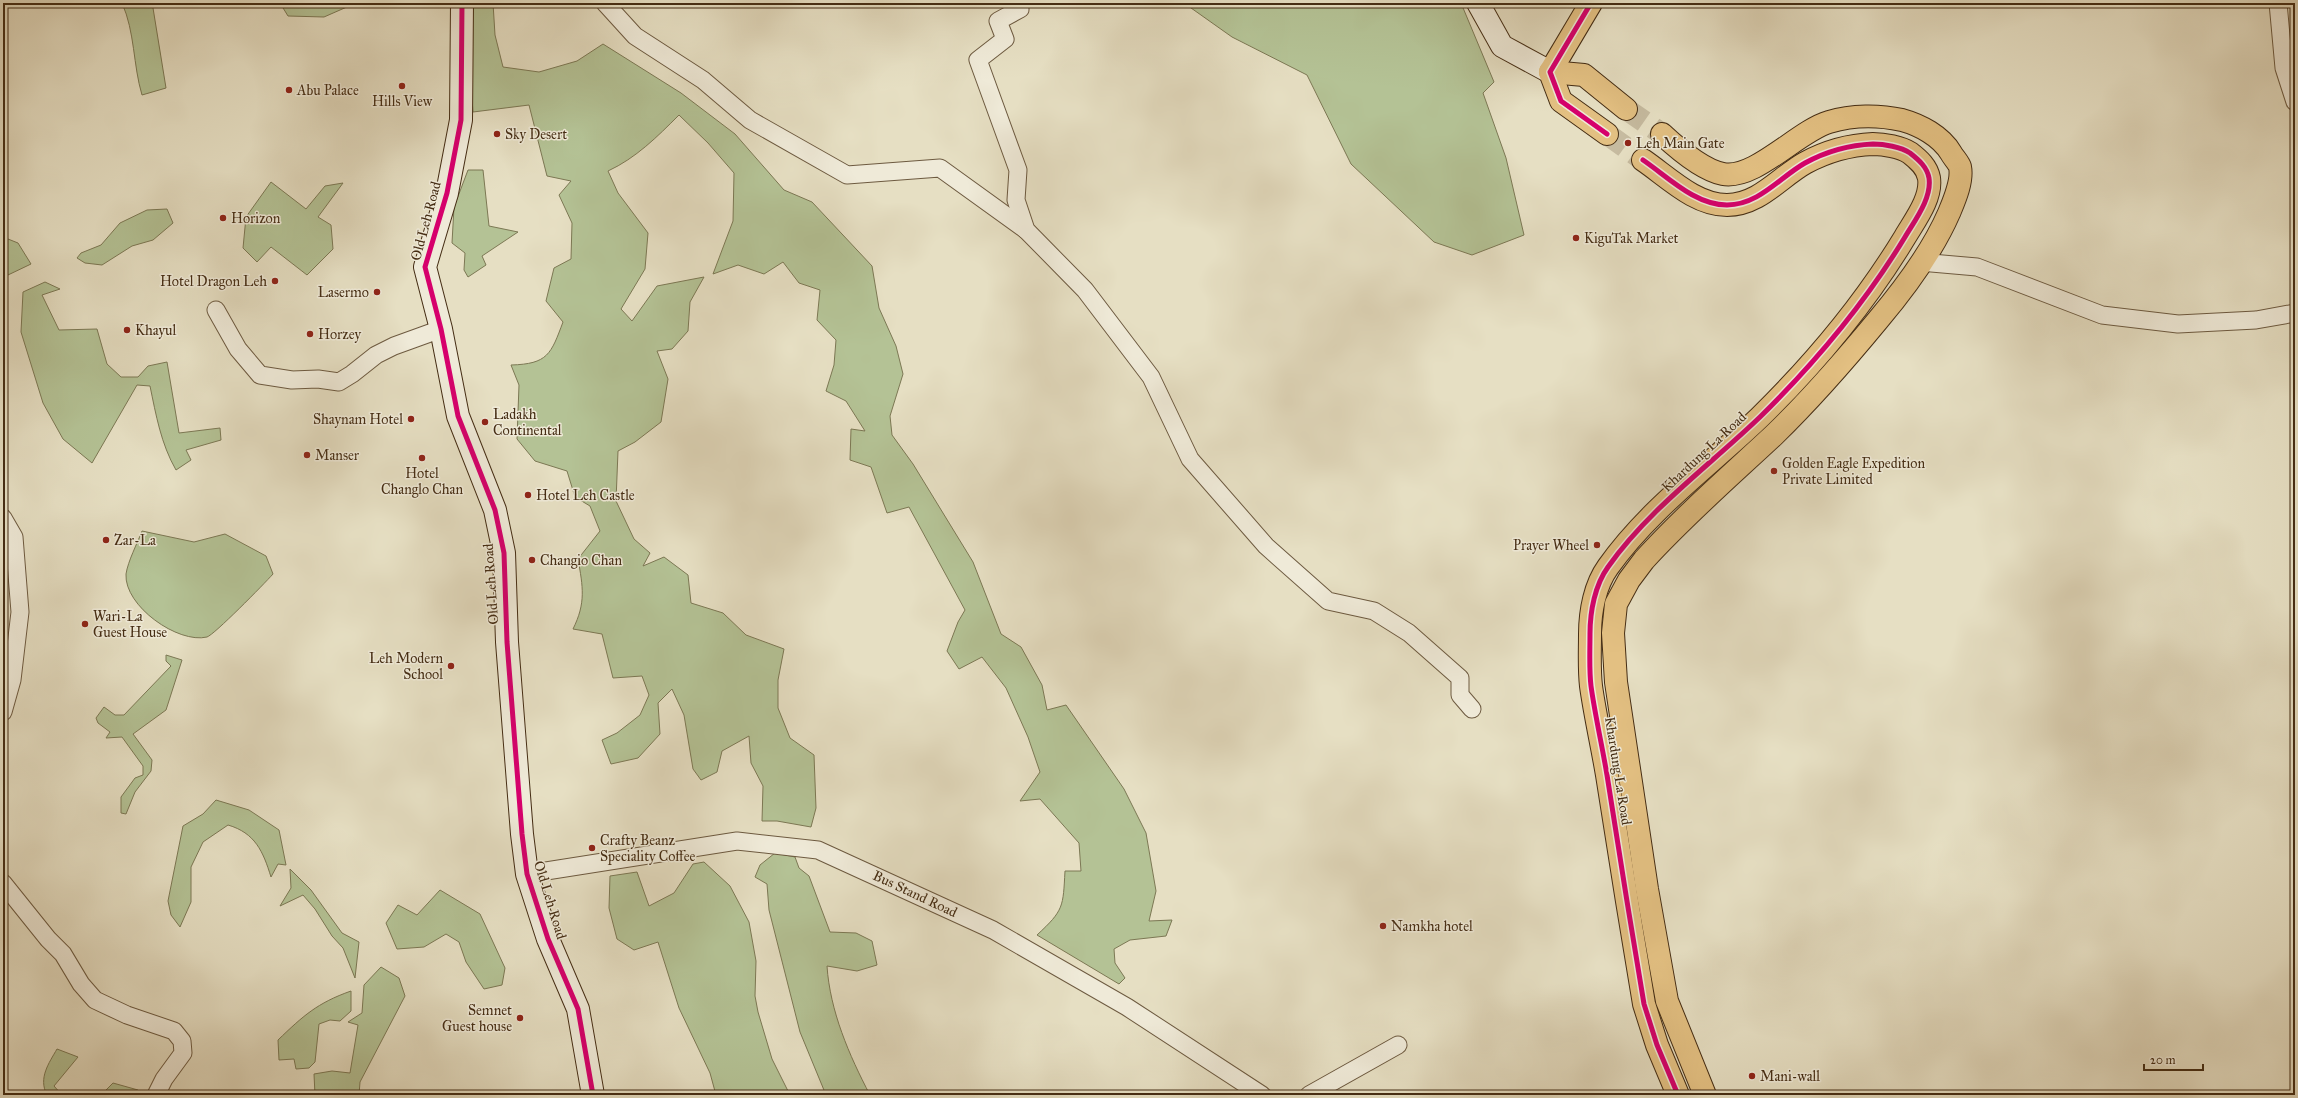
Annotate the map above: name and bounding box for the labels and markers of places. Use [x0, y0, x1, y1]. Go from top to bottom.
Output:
marker: Hills View [397, 81, 407, 91]
place label: Abu Palace [296, 82, 359, 99]
marker: Abu Palace [284, 85, 294, 95]
place label: Hills View [372, 93, 433, 110]
place label: Sky Desert [505, 126, 567, 143]
marker: Sky Desert [492, 129, 502, 139]
place label: Leh Main Gate [1636, 135, 1725, 152]
marker: Leh Main Gate [1623, 138, 1633, 148]
place label: Horizon [231, 210, 281, 227]
marker: Horizon [218, 213, 228, 223]
place label: KiguTak Market [1584, 230, 1678, 247]
marker: KiguTak Market [1571, 233, 1581, 243]
place label: Hotel Dragon Leh [160, 273, 267, 290]
marker: Hotel Dragon Leh [270, 276, 280, 286]
place label: Lasermo [318, 284, 369, 301]
marker: Lasermo [372, 287, 382, 297]
place label: Khayul [135, 322, 176, 339]
marker: Khayul [122, 325, 132, 335]
place label: Horzey [318, 326, 362, 343]
marker: Horzey [305, 329, 315, 339]
place label: Ladakh Continental [493, 406, 562, 439]
place label: Shaynam Hotel [313, 411, 403, 428]
marker: Shaynam Hotel [406, 414, 416, 424]
marker: Ladakh Continental [480, 417, 490, 427]
place label: Manser [315, 447, 360, 464]
marker: Manser [302, 450, 312, 460]
marker: Hotel Changlo Chan [417, 453, 427, 463]
place label: Golden Eagle Expedition Private Limited [1782, 455, 1925, 488]
place label: Hotel Changlo Chan [381, 465, 463, 498]
marker: Golden Eagle Expedition Private Limited [1769, 466, 1779, 476]
place label: Hotel Leh Castle [536, 487, 635, 504]
marker: Hotel Leh Castle [523, 490, 533, 500]
place label: Zar-La [114, 532, 156, 549]
marker: Zar-La [101, 535, 111, 545]
place label: Prayer Wheel [1513, 537, 1589, 554]
marker: Prayer Wheel [1592, 540, 1602, 550]
place label: Changio Chan [540, 552, 623, 569]
marker: Changio Chan [527, 555, 537, 565]
place label: Wari-La Guest House [93, 608, 167, 641]
marker: Wari-La Guest House [80, 619, 90, 629]
place label: Leh Modern School [369, 650, 443, 683]
marker: Leh Modern School [446, 661, 456, 671]
place label: Crafty Beanz Speciality Coffee [600, 832, 696, 865]
marker: Crafty Beanz Speciality Coffee [587, 843, 597, 853]
place label: Namkha hotel [1391, 918, 1473, 935]
marker: Namkha hotel [1378, 921, 1388, 931]
place label: Semnet Guest house [442, 1002, 512, 1035]
marker: Semnet Guest house [515, 1013, 525, 1023]
place label: Mani-wall [1760, 1068, 1820, 1085]
marker: Mani-wall [1747, 1071, 1757, 1081]

